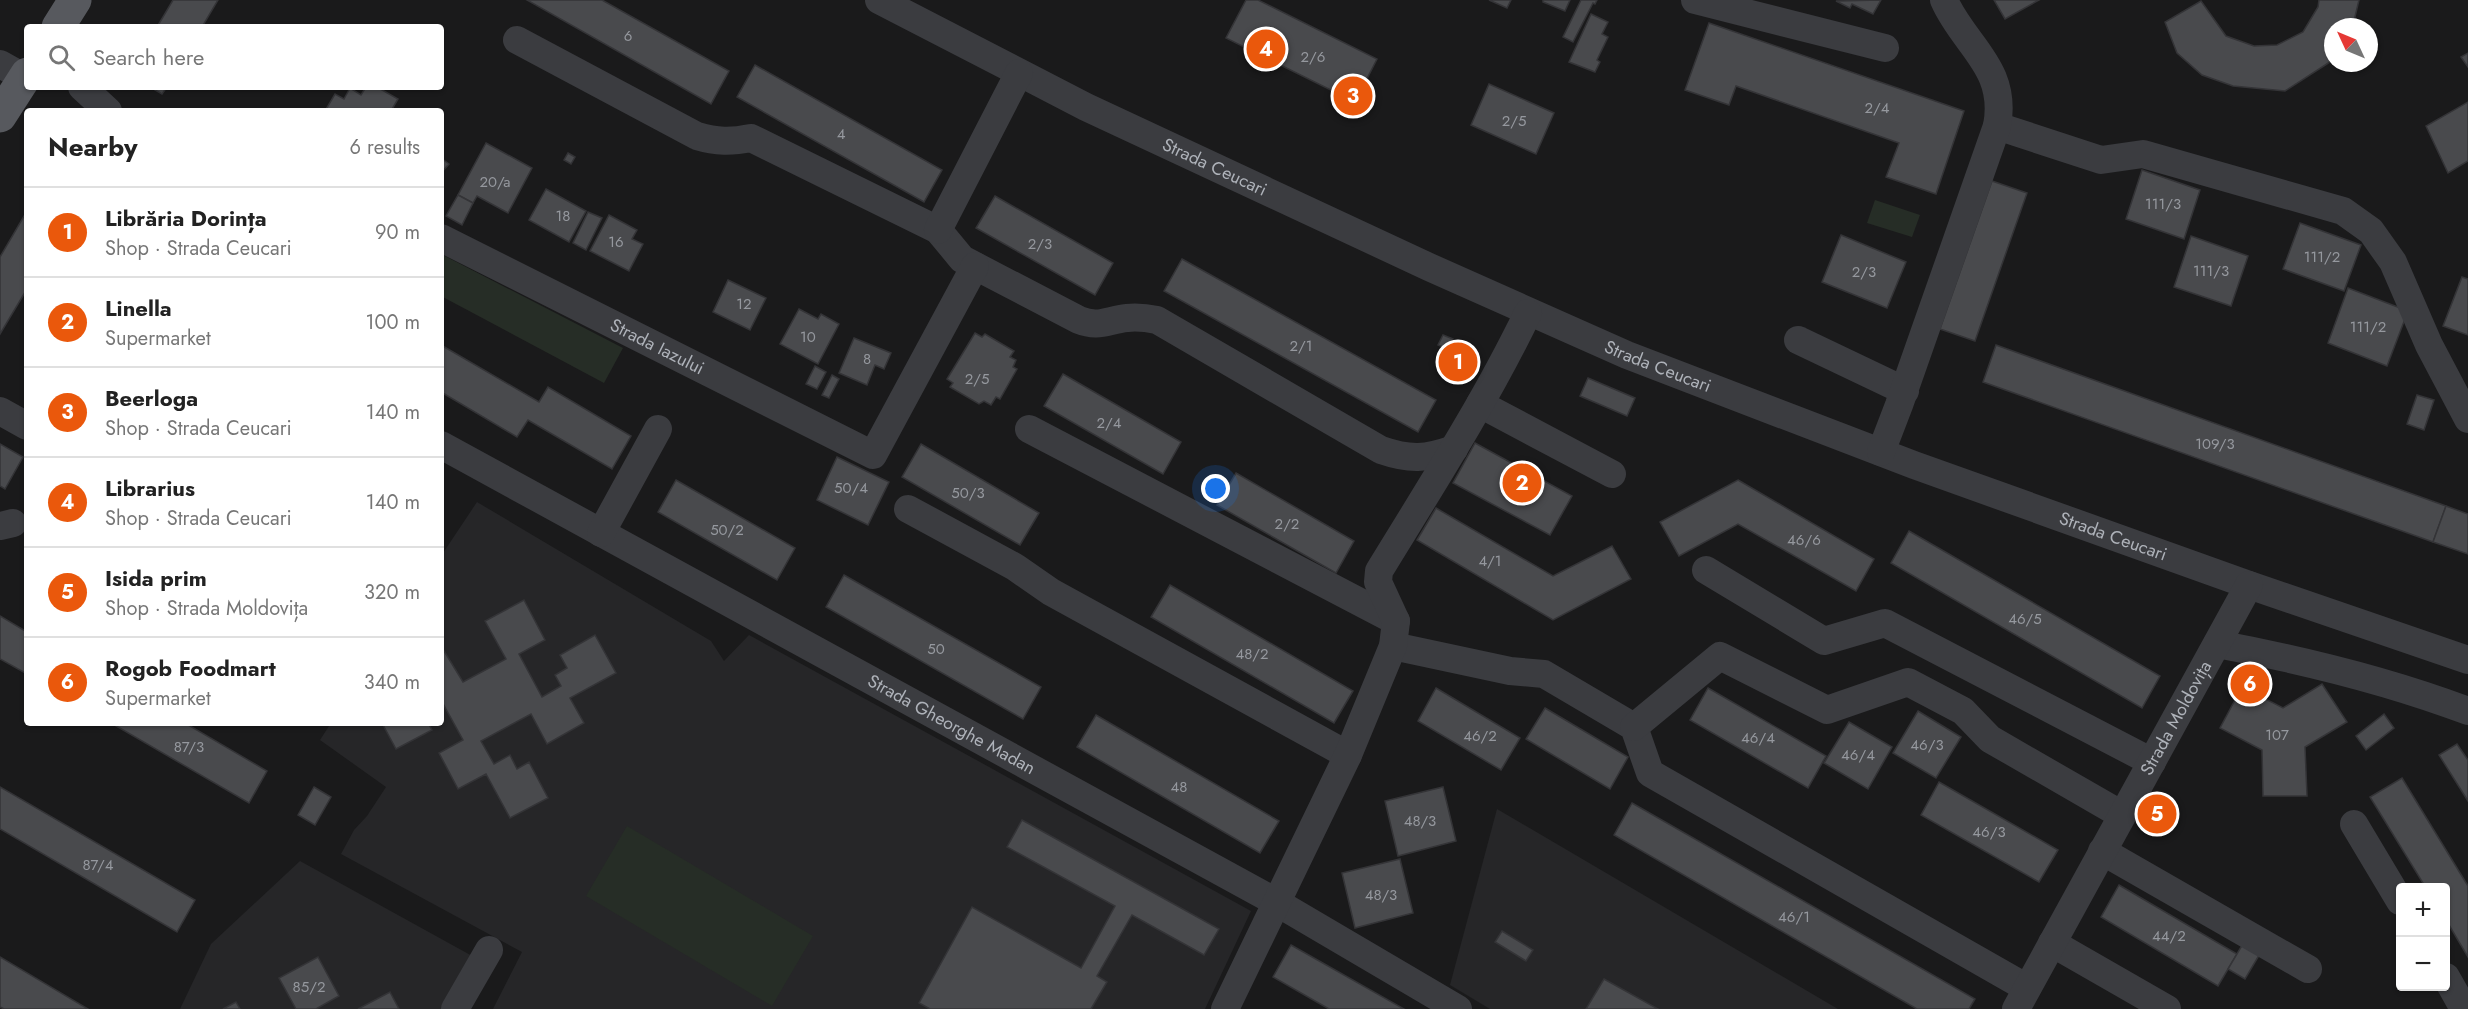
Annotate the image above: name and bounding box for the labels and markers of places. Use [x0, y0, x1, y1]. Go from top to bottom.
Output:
pin: 4 [1246, 26, 1286, 72]
pin: 3 [1334, 74, 1372, 118]
pin: 1 [1438, 340, 1478, 385]
pin: 2 [1502, 460, 1541, 506]
pin: 6 [2230, 662, 2270, 706]
pin: 5 [2138, 792, 2176, 836]

